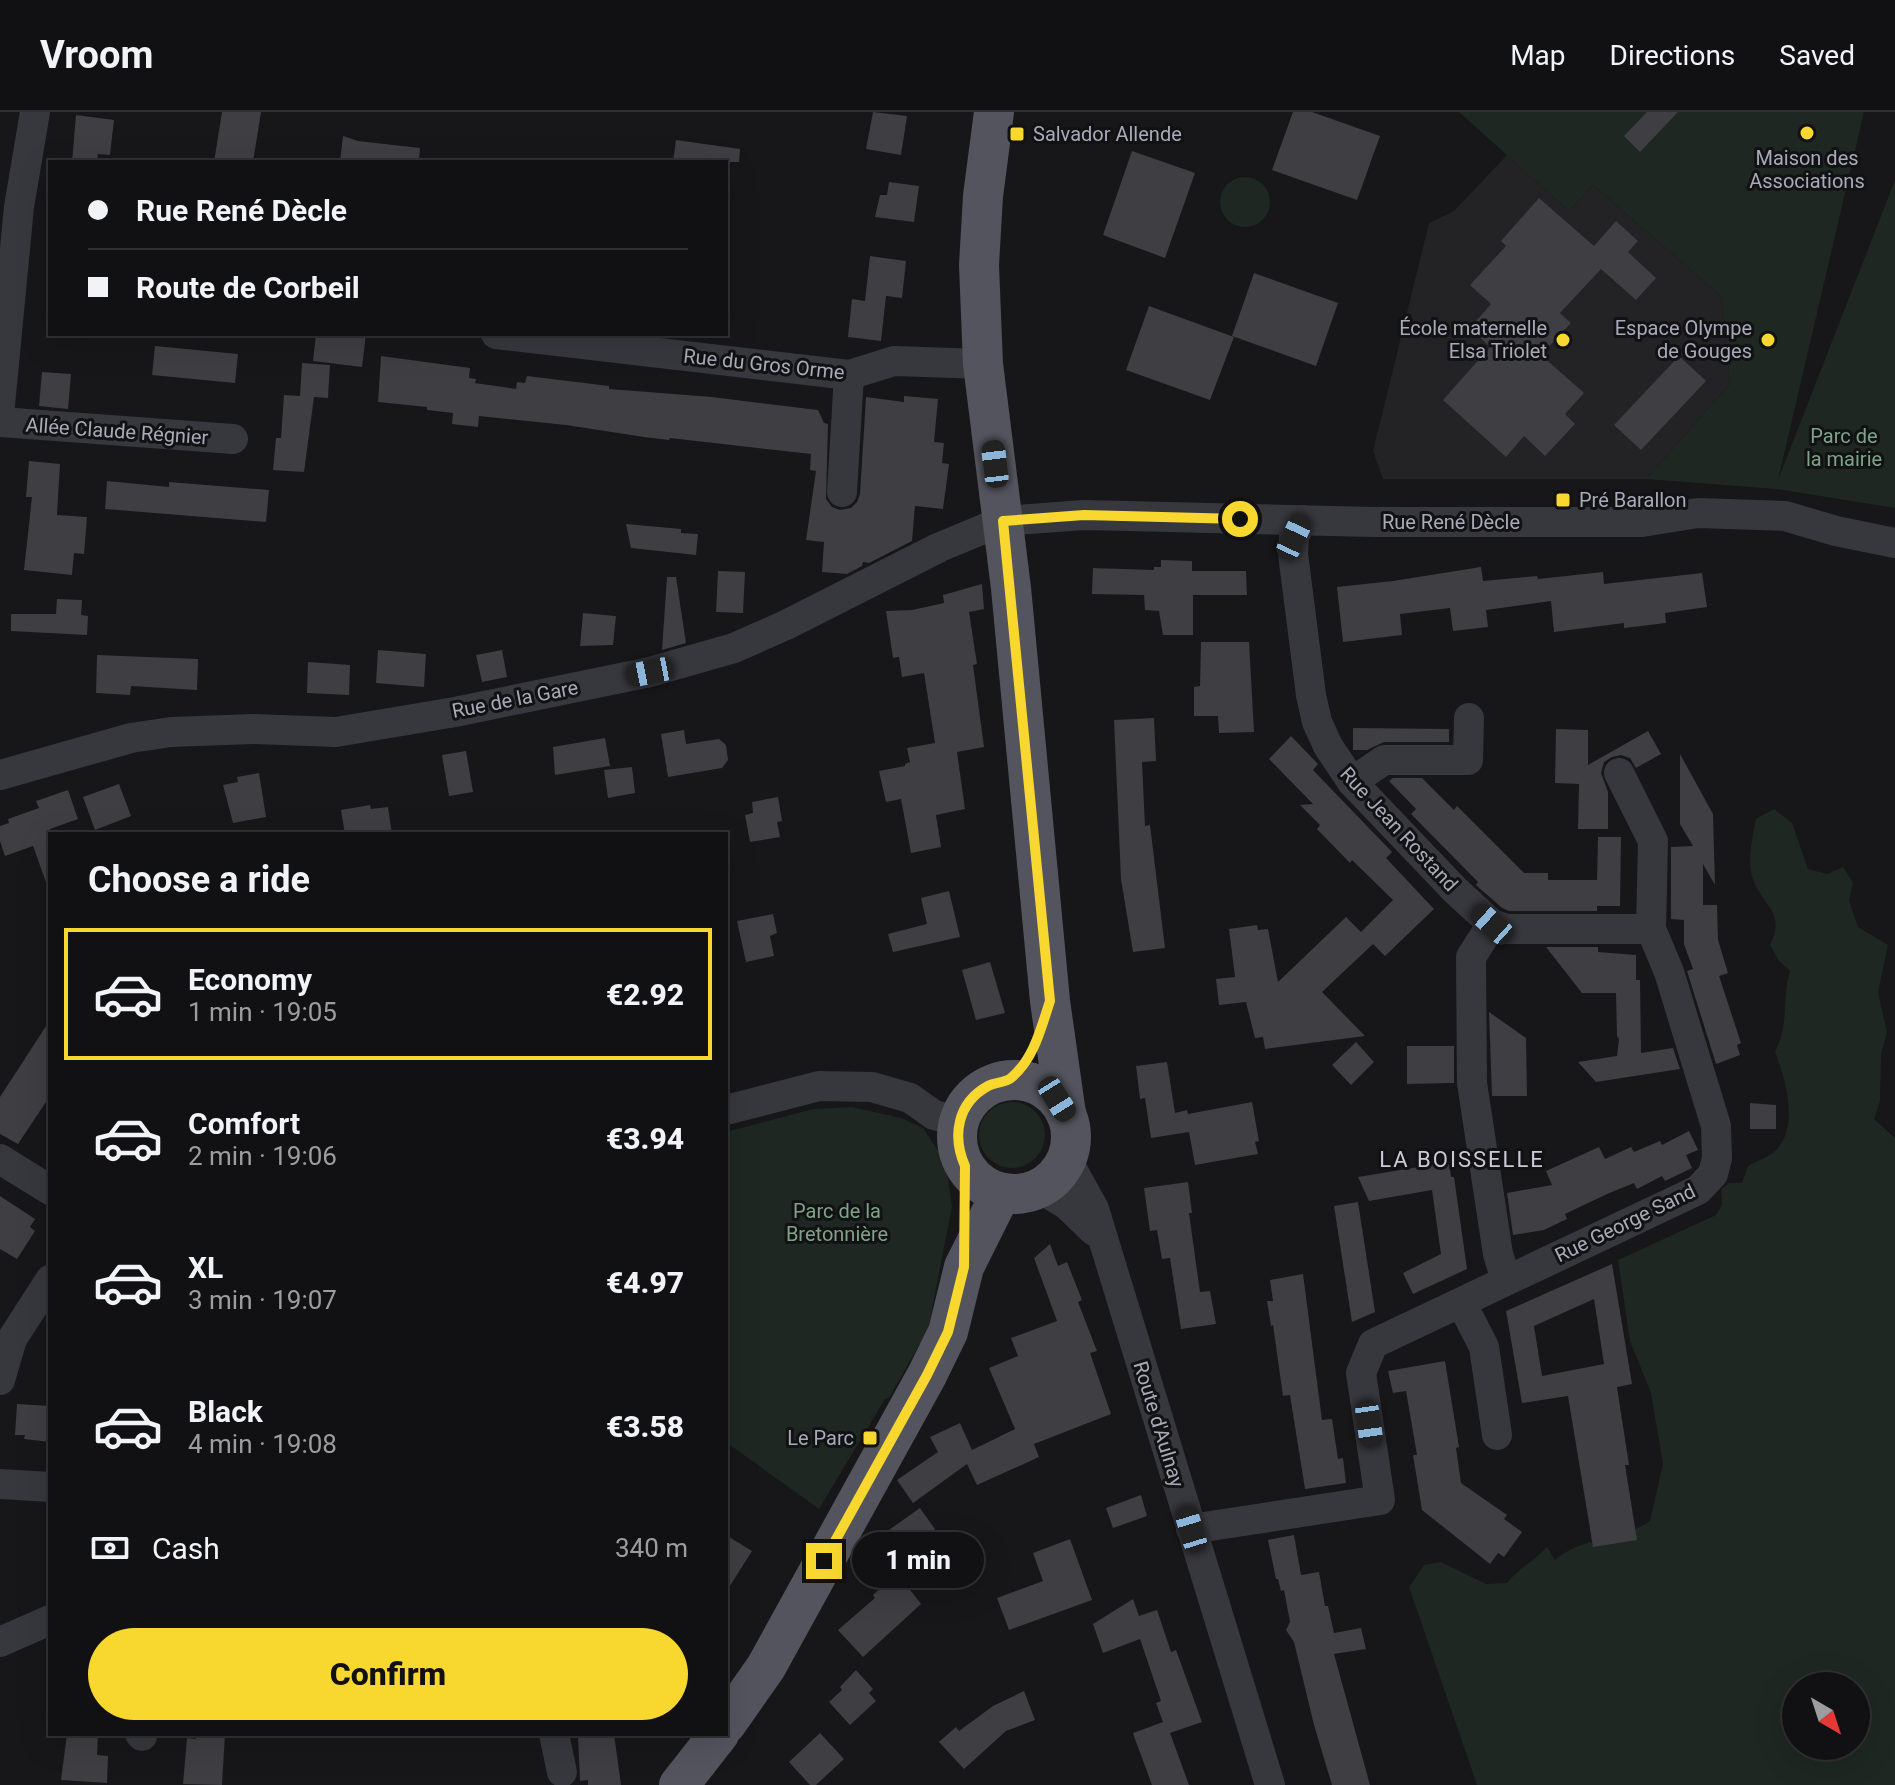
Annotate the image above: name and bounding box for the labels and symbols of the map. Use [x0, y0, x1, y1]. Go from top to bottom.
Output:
place label: Salvador Allende [1033, 122, 1182, 146]
marker: Maison des Associations [1798, 124, 1816, 142]
marker: Salvador Allende [1008, 125, 1026, 143]
place label: Maison des Associations [1749, 146, 1865, 193]
place label: École maternelle Elsa Triolet [1399, 316, 1547, 363]
place label: Espace Olympe de Gouges [1615, 316, 1752, 363]
marker: École maternelle Elsa Triolet [1554, 331, 1572, 349]
marker: Espace Olympe de Gouges [1759, 331, 1777, 349]
street label: Rue du Gros Orme [682, 344, 846, 384]
street label: Allée Claude Régnier [25, 413, 209, 449]
park label: Parc de la mairie [1806, 424, 1882, 471]
car [980, 439, 1010, 489]
place label: Pré Barallon [1579, 488, 1687, 512]
marker: Pré Barallon [1554, 491, 1572, 509]
route start [1222, 501, 1258, 537]
car [1273, 510, 1315, 564]
street label: Rue René Dècle [1382, 510, 1520, 534]
car [624, 656, 676, 688]
street label: Rue de la Gare [450, 675, 580, 723]
street label: Rue Jean Rostand [1335, 762, 1463, 896]
car [1466, 899, 1518, 949]
car [1034, 1072, 1080, 1126]
district label: LA BOISSELLE [1379, 1147, 1545, 1172]
street label: Rue George Sand [1551, 1179, 1699, 1267]
park label: Parc de la Bretonnière [786, 1199, 888, 1246]
street label: Route d'Aulnay [1128, 1358, 1190, 1490]
car [1354, 1399, 1384, 1449]
place label: Le Parc [787, 1426, 854, 1450]
marker: Le Parc [861, 1429, 879, 1447]
car [1173, 1503, 1209, 1555]
callout: 1 min [852, 1533, 984, 1589]
route end [806, 1543, 842, 1579]
north arrow [1782, 1672, 1870, 1760]

